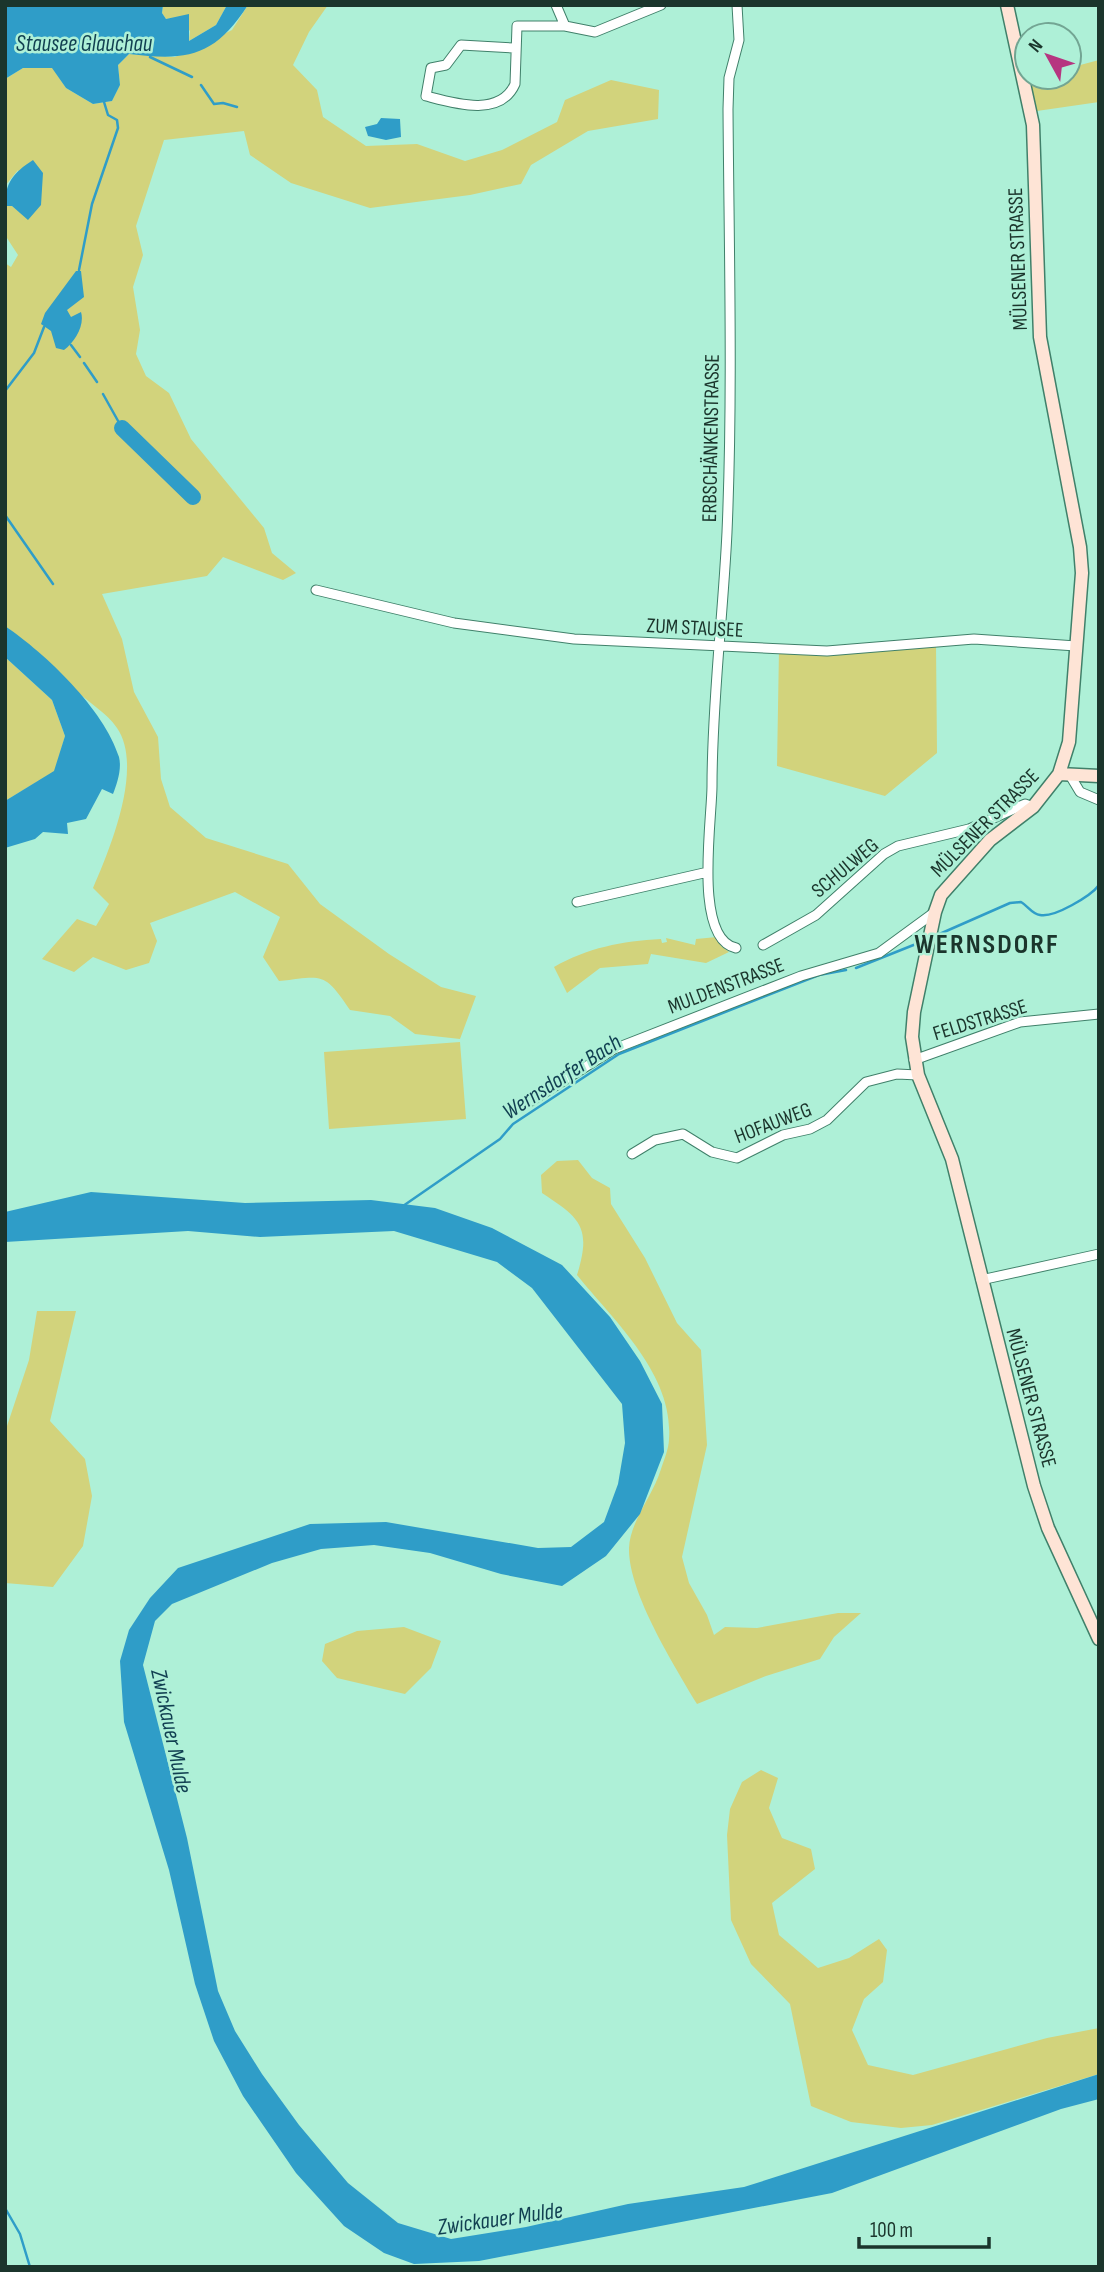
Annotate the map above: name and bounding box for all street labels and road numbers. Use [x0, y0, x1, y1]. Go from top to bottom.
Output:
street label: MÜLSENER STRASSE [1003, 187, 1033, 331]
street label: ERBSCHÄNKENSTRASSE [697, 354, 725, 522]
street label: ZUM STAUSEE [646, 613, 744, 643]
street label: MÜLSENER STRASSE [926, 764, 1044, 882]
street label: SCHULWEG [806, 833, 884, 903]
street label: MULDENSTRASSE [664, 952, 788, 1020]
street label: FELDSTRASSE [930, 994, 1030, 1046]
street label: HOFAUWEG [731, 1097, 815, 1149]
street label: MÜLSENER STRASSE [1000, 1326, 1062, 1470]

